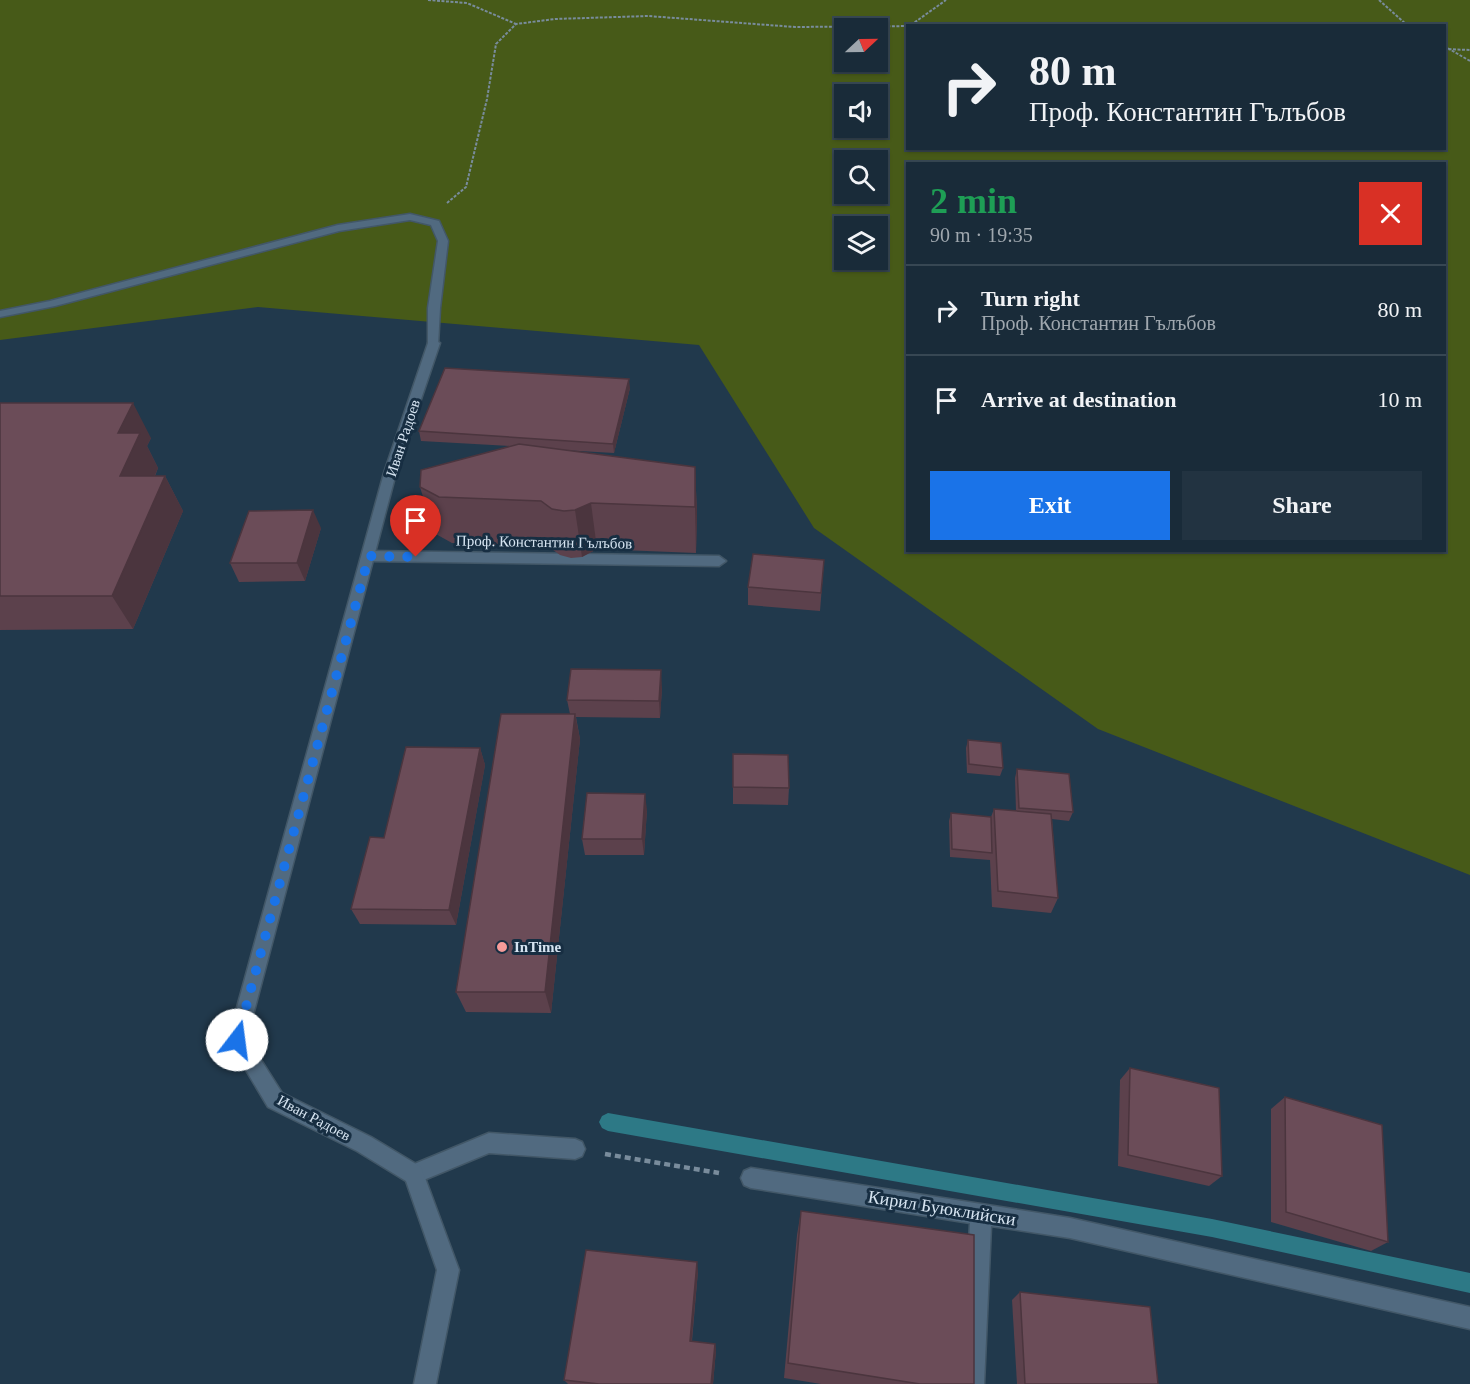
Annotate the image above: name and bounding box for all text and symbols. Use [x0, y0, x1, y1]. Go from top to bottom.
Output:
north arrow [834, 18, 888, 72]
map controls [834, 18, 888, 270]
icon: right [930, 48, 1008, 126]
text: 80 m [1029, 48, 1117, 94]
button: sound [834, 84, 888, 138]
text: Проф. Константин Гълъбов [1029, 97, 1346, 127]
button: search [834, 150, 888, 204]
text: 2 min [930, 181, 1017, 221]
button: close [1359, 182, 1422, 245]
button: layers [834, 216, 888, 270]
text: 90 m · 19:35 [930, 224, 1033, 246]
text: Turn right [981, 286, 1080, 311]
icon: right [930, 294, 963, 327]
text: 80 m [1377, 297, 1422, 322]
text: Проф. Константин Гълъбов [981, 312, 1216, 334]
icon: arrive [930, 384, 963, 417]
text: Arrive at destination [981, 387, 1177, 412]
text: 10 m [1377, 387, 1422, 412]
street label: Иван Радоев [383, 397, 423, 479]
button: Exit [930, 471, 1170, 540]
button: Share [1182, 471, 1422, 540]
pin [390, 495, 441, 557]
icon: arrive [399, 504, 432, 537]
street label: Проф. Константин Гълъбов [456, 532, 632, 552]
place label: InTime [514, 939, 562, 955]
marker: InTime [495, 940, 509, 954]
position arrow [205, 1008, 269, 1072]
street label: Иван Радоев [275, 1092, 353, 1144]
street label: Кирил Буюклийски [867, 1186, 1018, 1230]

